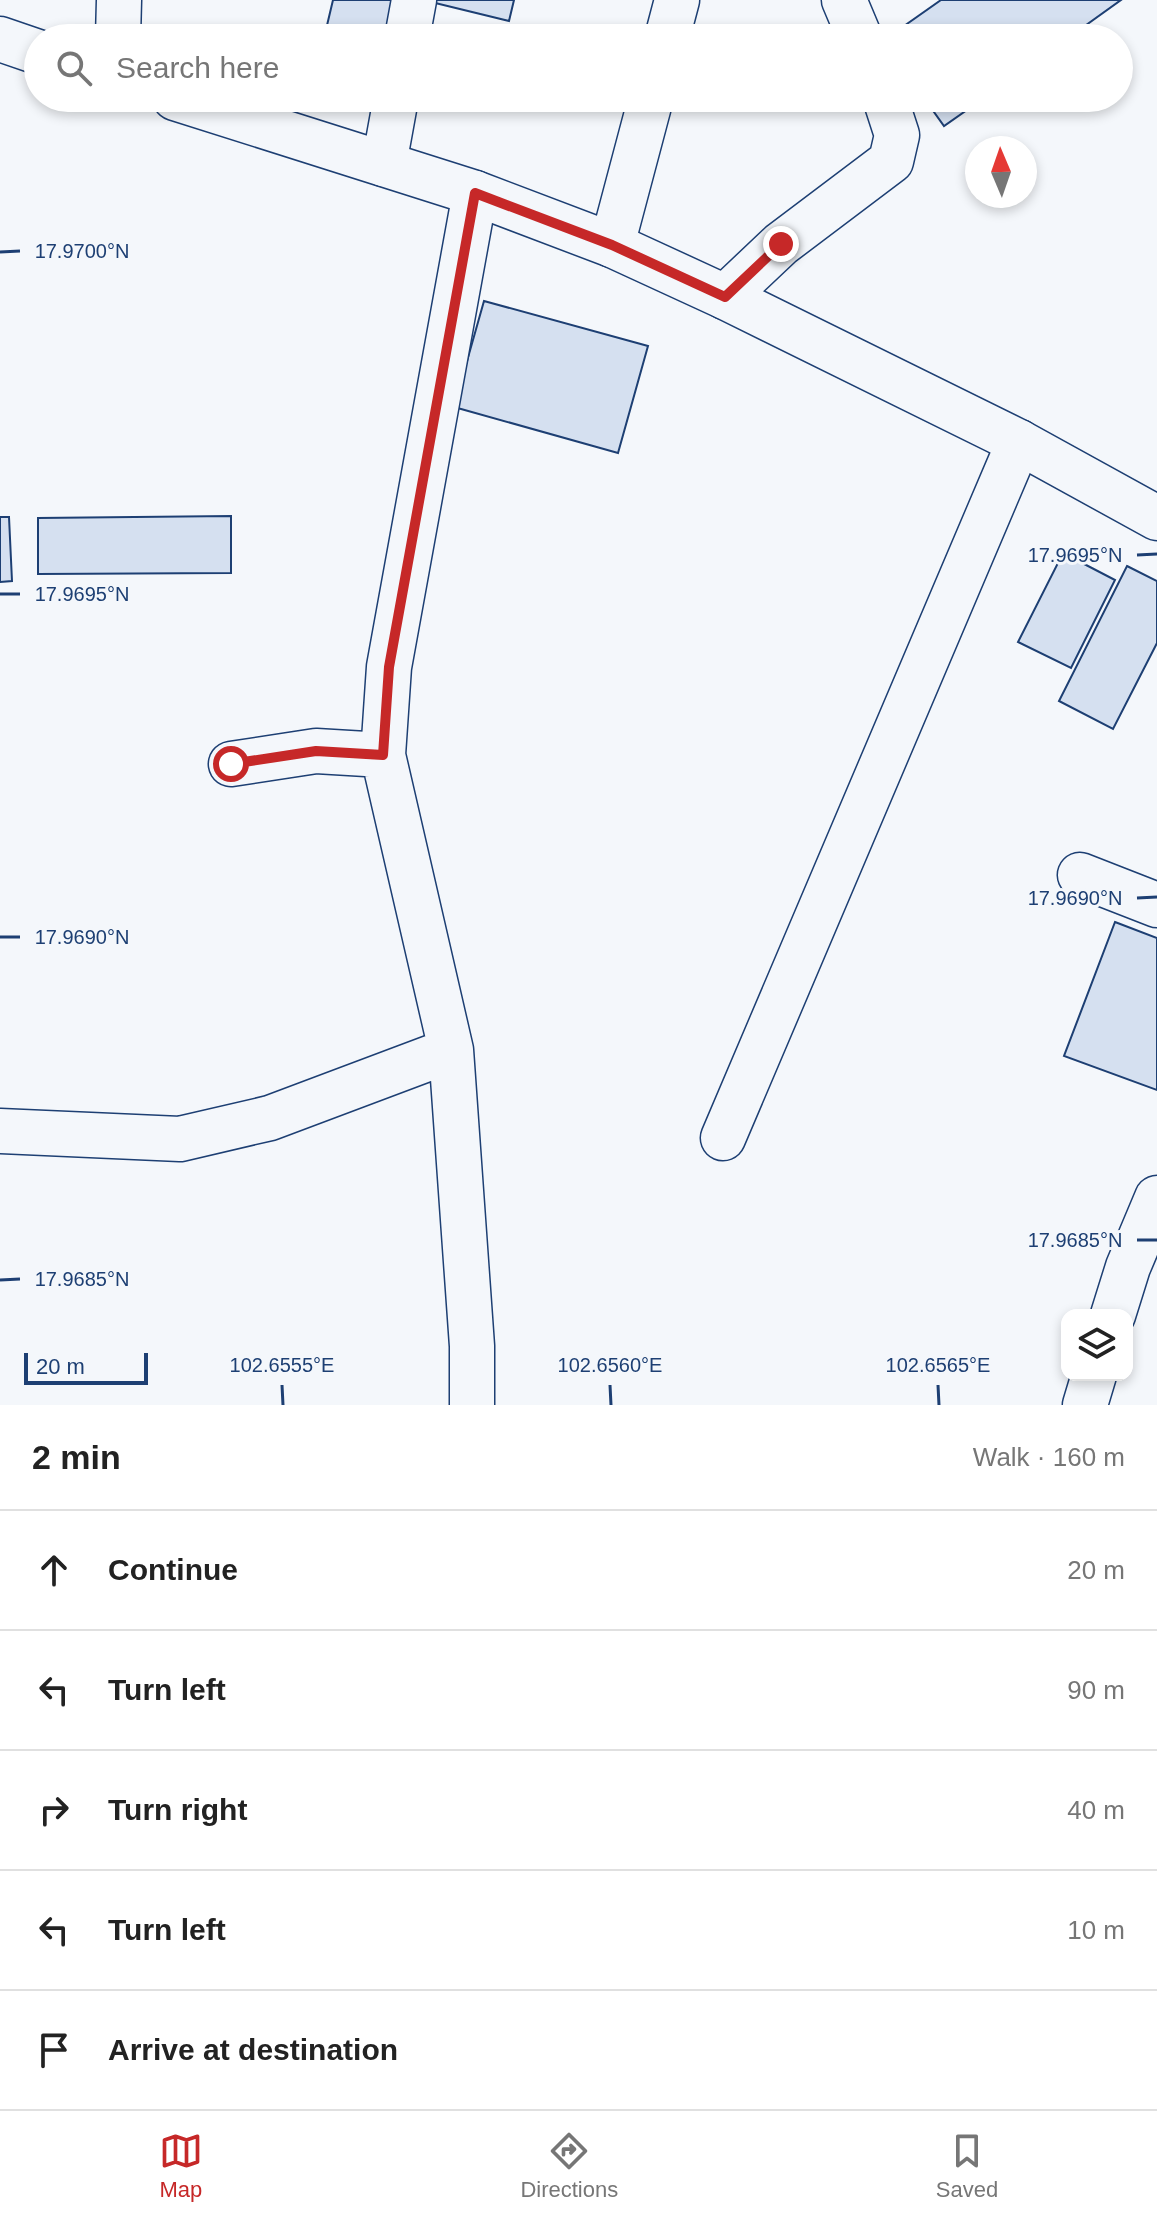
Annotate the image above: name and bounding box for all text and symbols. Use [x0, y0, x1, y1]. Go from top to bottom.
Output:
search box [24, 24, 1133, 112]
icon: search [52, 46, 96, 90]
text: Search here [116, 51, 279, 84]
north arrow [965, 136, 1037, 208]
route end [763, 226, 799, 262]
text: 17.9700°N [35, 240, 129, 262]
text: 17.9695°N [1028, 544, 1122, 566]
text: 17.9695°N [35, 583, 129, 605]
route start [213, 746, 249, 782]
text: 17.9690°N [1028, 887, 1122, 909]
text: 17.9690°N [35, 926, 129, 948]
text: 17.9685°N [1028, 1229, 1122, 1251]
text: 17.9685°N [35, 1268, 129, 1290]
map controls [1061, 1309, 1133, 1381]
button: layers [1061, 1309, 1133, 1381]
scale bar [24, 1349, 148, 1385]
text: 20 m [36, 1354, 85, 1379]
text: 102.6555°E [230, 1354, 334, 1376]
text: 102.6560°E [558, 1354, 662, 1376]
text: 102.6565°E [886, 1354, 990, 1376]
text: 2 min [32, 1438, 121, 1476]
text: Walk · 160 m [973, 1442, 1125, 1472]
icon: ahead [32, 1548, 76, 1592]
text: Continue [108, 1553, 238, 1586]
text: 20 m [1067, 1555, 1125, 1585]
icon: left [32, 1668, 76, 1712]
text: Turn left [108, 1673, 226, 1706]
text: 90 m [1067, 1675, 1125, 1705]
icon: right [32, 1788, 76, 1832]
text: Turn right [108, 1793, 247, 1826]
text: 40 m [1067, 1795, 1125, 1825]
icon: left [32, 1908, 76, 1952]
text: Turn left [108, 1913, 226, 1946]
text: 10 m [1067, 1915, 1125, 1945]
icon: arrive [32, 2028, 76, 2072]
text: Arrive at destination [108, 2033, 398, 2066]
tab: Map [159, 2129, 203, 2203]
tab: Directions [520, 2129, 618, 2203]
tab: Saved [936, 2129, 998, 2203]

